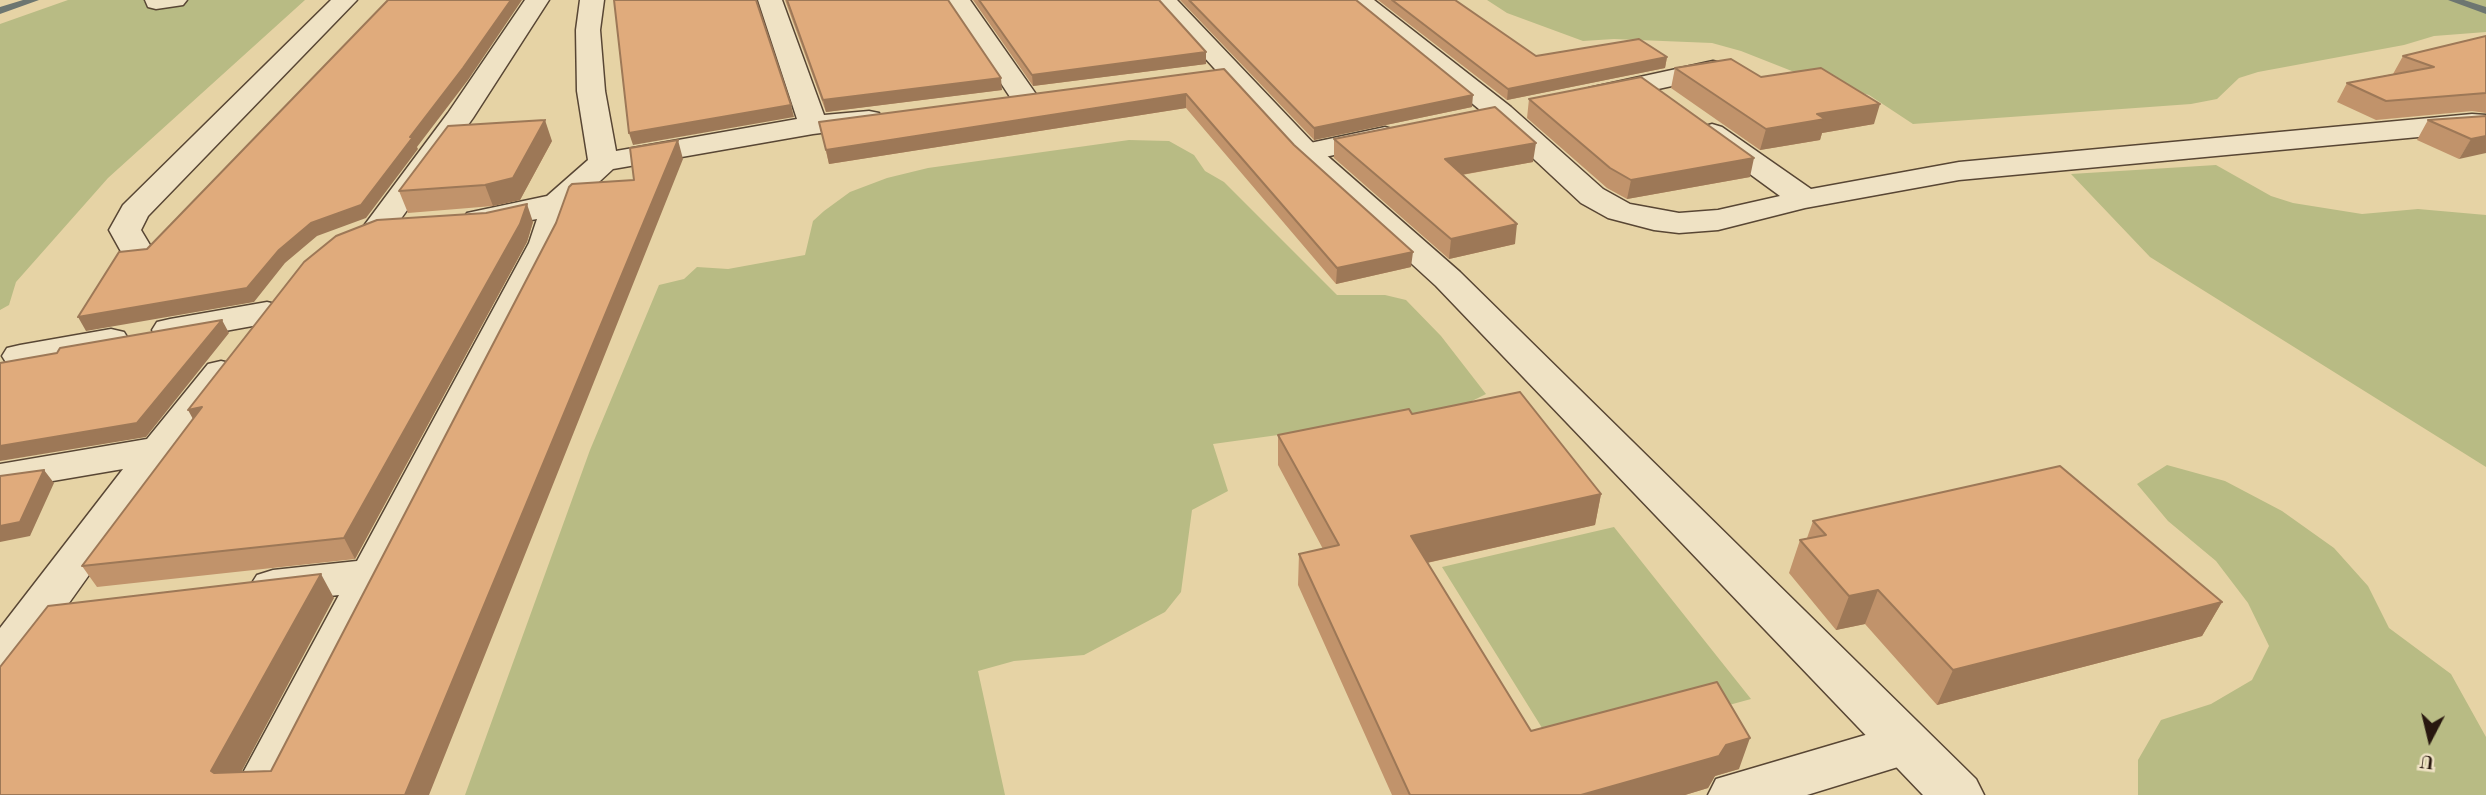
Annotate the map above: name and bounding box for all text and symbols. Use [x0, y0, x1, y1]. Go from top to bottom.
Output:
north arrow [2395, 704, 2465, 774]
text: U [2419, 750, 2436, 771]

